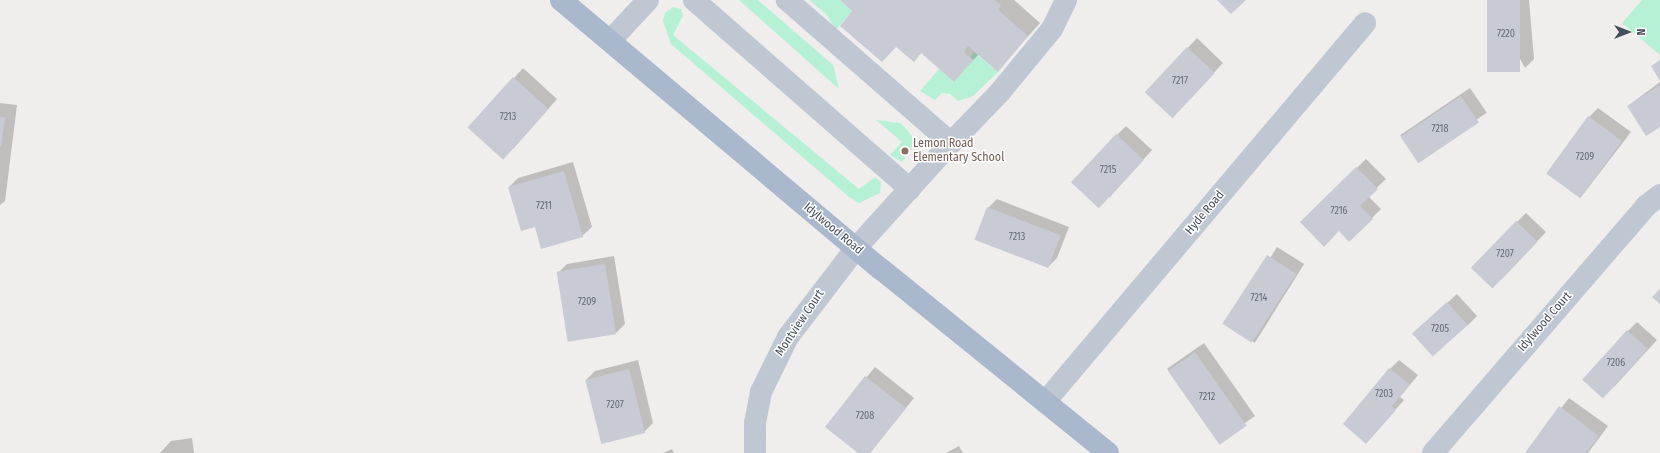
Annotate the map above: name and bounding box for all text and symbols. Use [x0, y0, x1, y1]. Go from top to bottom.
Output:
north arrow [1608, 12, 1648, 52]
house number: 7220 [1497, 29, 1515, 41]
text: N [1634, 29, 1647, 35]
house number: 7217 [1172, 76, 1188, 88]
house number: 7213 [500, 112, 516, 124]
house number: 7218 [1431, 124, 1449, 136]
place label: Lemon Road Elementary School [913, 137, 1004, 165]
marker: Lemon Road Elementary School [900, 146, 910, 156]
house number: 7209 [1576, 152, 1594, 164]
house number: 7215 [1100, 165, 1116, 177]
street label: Hyde Road [1183, 188, 1227, 238]
street label: Idylwood Road [801, 200, 865, 258]
house number: 7211 [536, 201, 552, 213]
house number: 7216 [1331, 206, 1347, 218]
house number: 7213 [1009, 232, 1025, 244]
house number: 7207 [1496, 249, 1514, 261]
street label: Montview Court [773, 287, 827, 359]
street label: Idylwood Court [1515, 289, 1575, 355]
house number: 7214 [1251, 293, 1267, 305]
house number: 7209 [578, 297, 596, 309]
house number: 7205 [1431, 324, 1449, 336]
house number: 7206 [1607, 358, 1625, 370]
house number: 7203 [1375, 389, 1393, 401]
house number: 7212 [1199, 392, 1215, 404]
house number: 7207 [606, 400, 624, 412]
house number: 7208 [856, 411, 874, 423]

